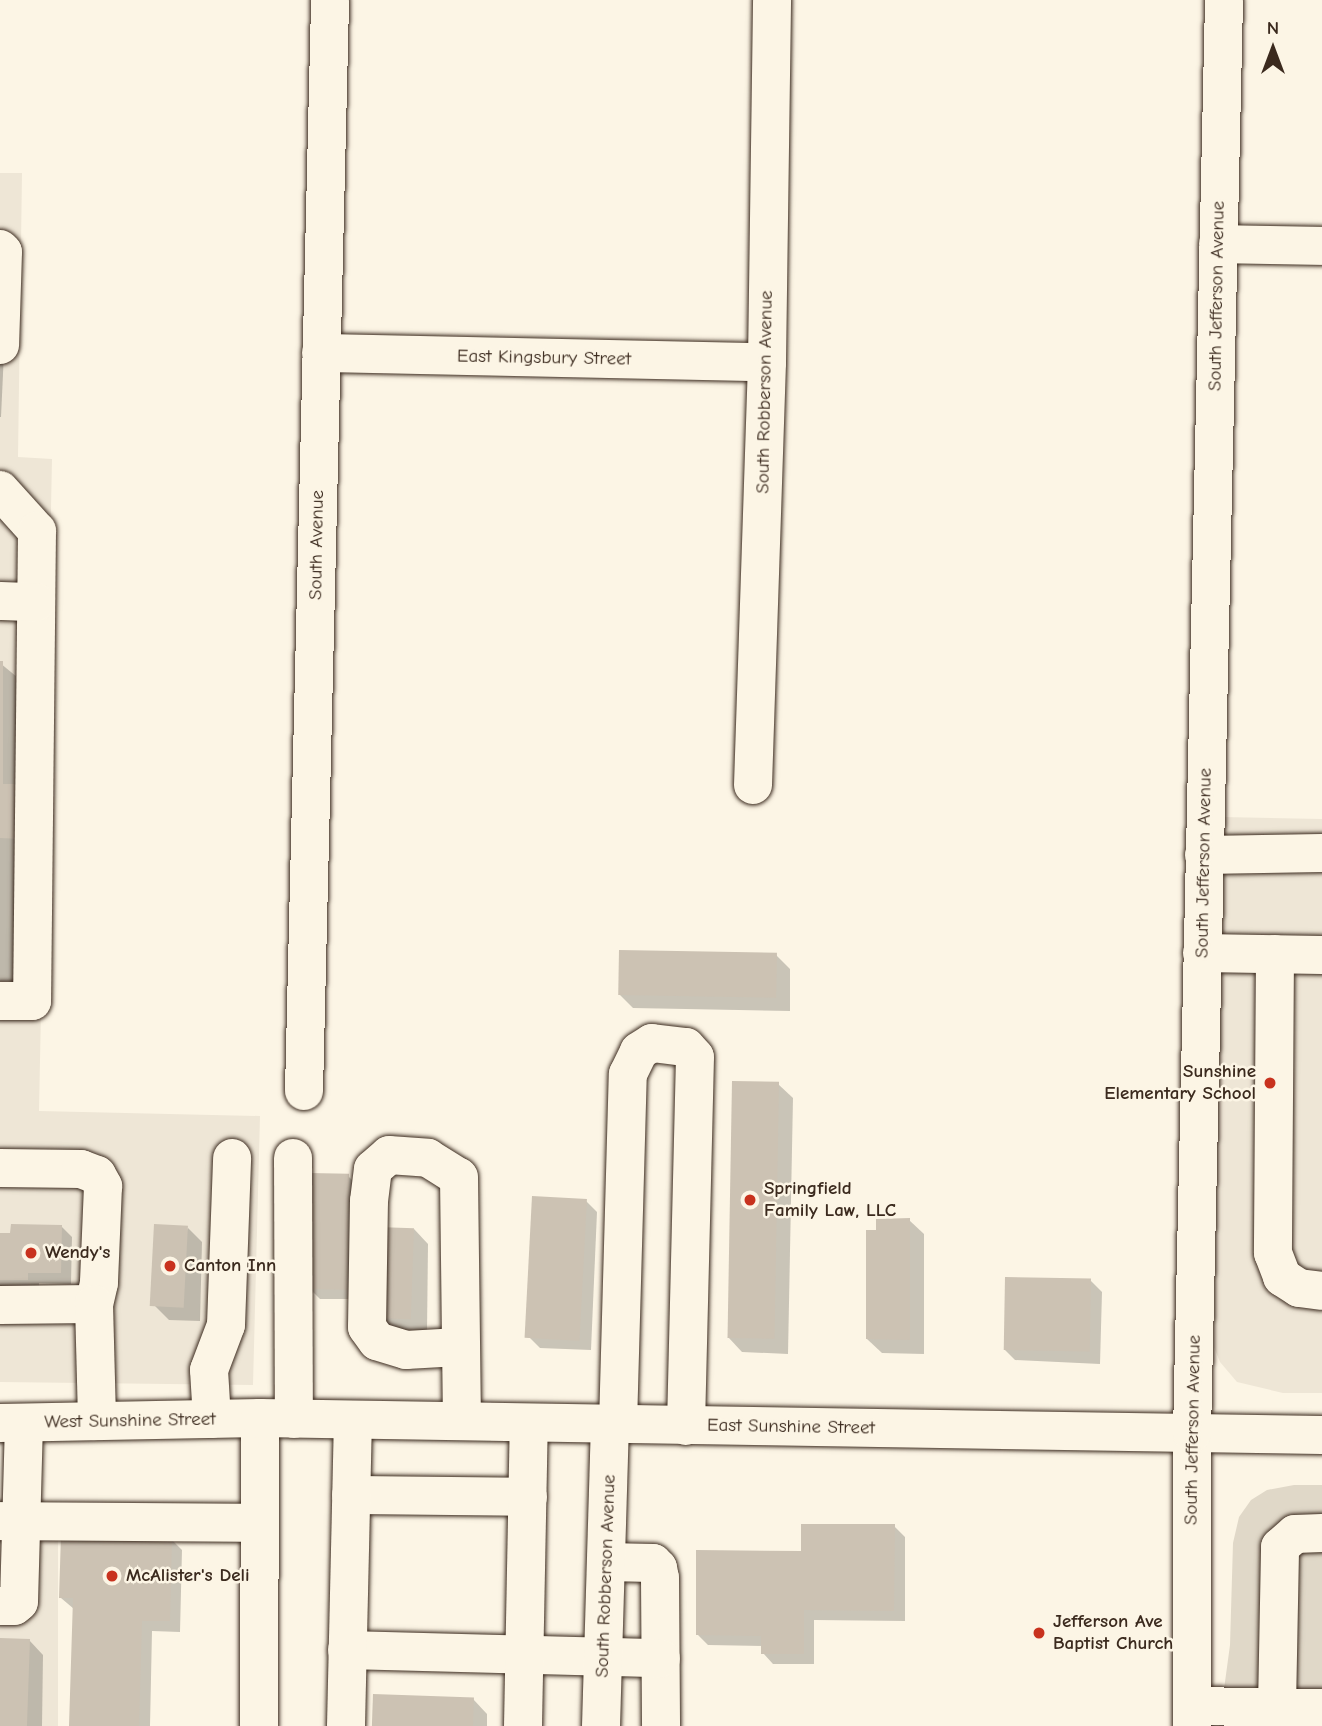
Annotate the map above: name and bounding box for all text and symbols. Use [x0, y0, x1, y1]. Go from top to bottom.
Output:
north arrow [1238, 14, 1308, 84]
text: N [1267, 17, 1279, 39]
street label: South Jefferson Avenue [1204, 201, 1230, 391]
street label: South Robberson Avenue [752, 290, 778, 494]
street label: East Kingsbury Street [457, 345, 631, 371]
street label: South Avenue [305, 490, 329, 600]
street label: South Jefferson Avenue [1191, 768, 1217, 958]
place label: Sunshine Elementary School [1104, 1061, 1256, 1105]
marker: Sunshine Elementary School [1262, 1075, 1278, 1091]
place label: Springfield Family Law, LLC [764, 1178, 896, 1222]
marker: Springfield Family Law, LLC [742, 1192, 758, 1208]
place label: Wendy's [45, 1242, 110, 1264]
marker: Wendy's [23, 1245, 39, 1261]
place label: Canton Inn [184, 1255, 276, 1277]
marker: Canton Inn [162, 1258, 178, 1274]
street label: South Jefferson Avenue [1180, 1335, 1206, 1525]
street label: West Sunshine Street [44, 1408, 216, 1434]
street label: East Sunshine Street [707, 1414, 875, 1440]
street label: South Robberson Avenue [591, 1474, 621, 1678]
place label: McAlister's Deli [126, 1565, 250, 1587]
marker: McAlister's Deli [104, 1568, 120, 1584]
place label: Jefferson Ave Baptist Church [1053, 1611, 1173, 1655]
marker: Jefferson Ave Baptist Church [1031, 1625, 1047, 1641]

